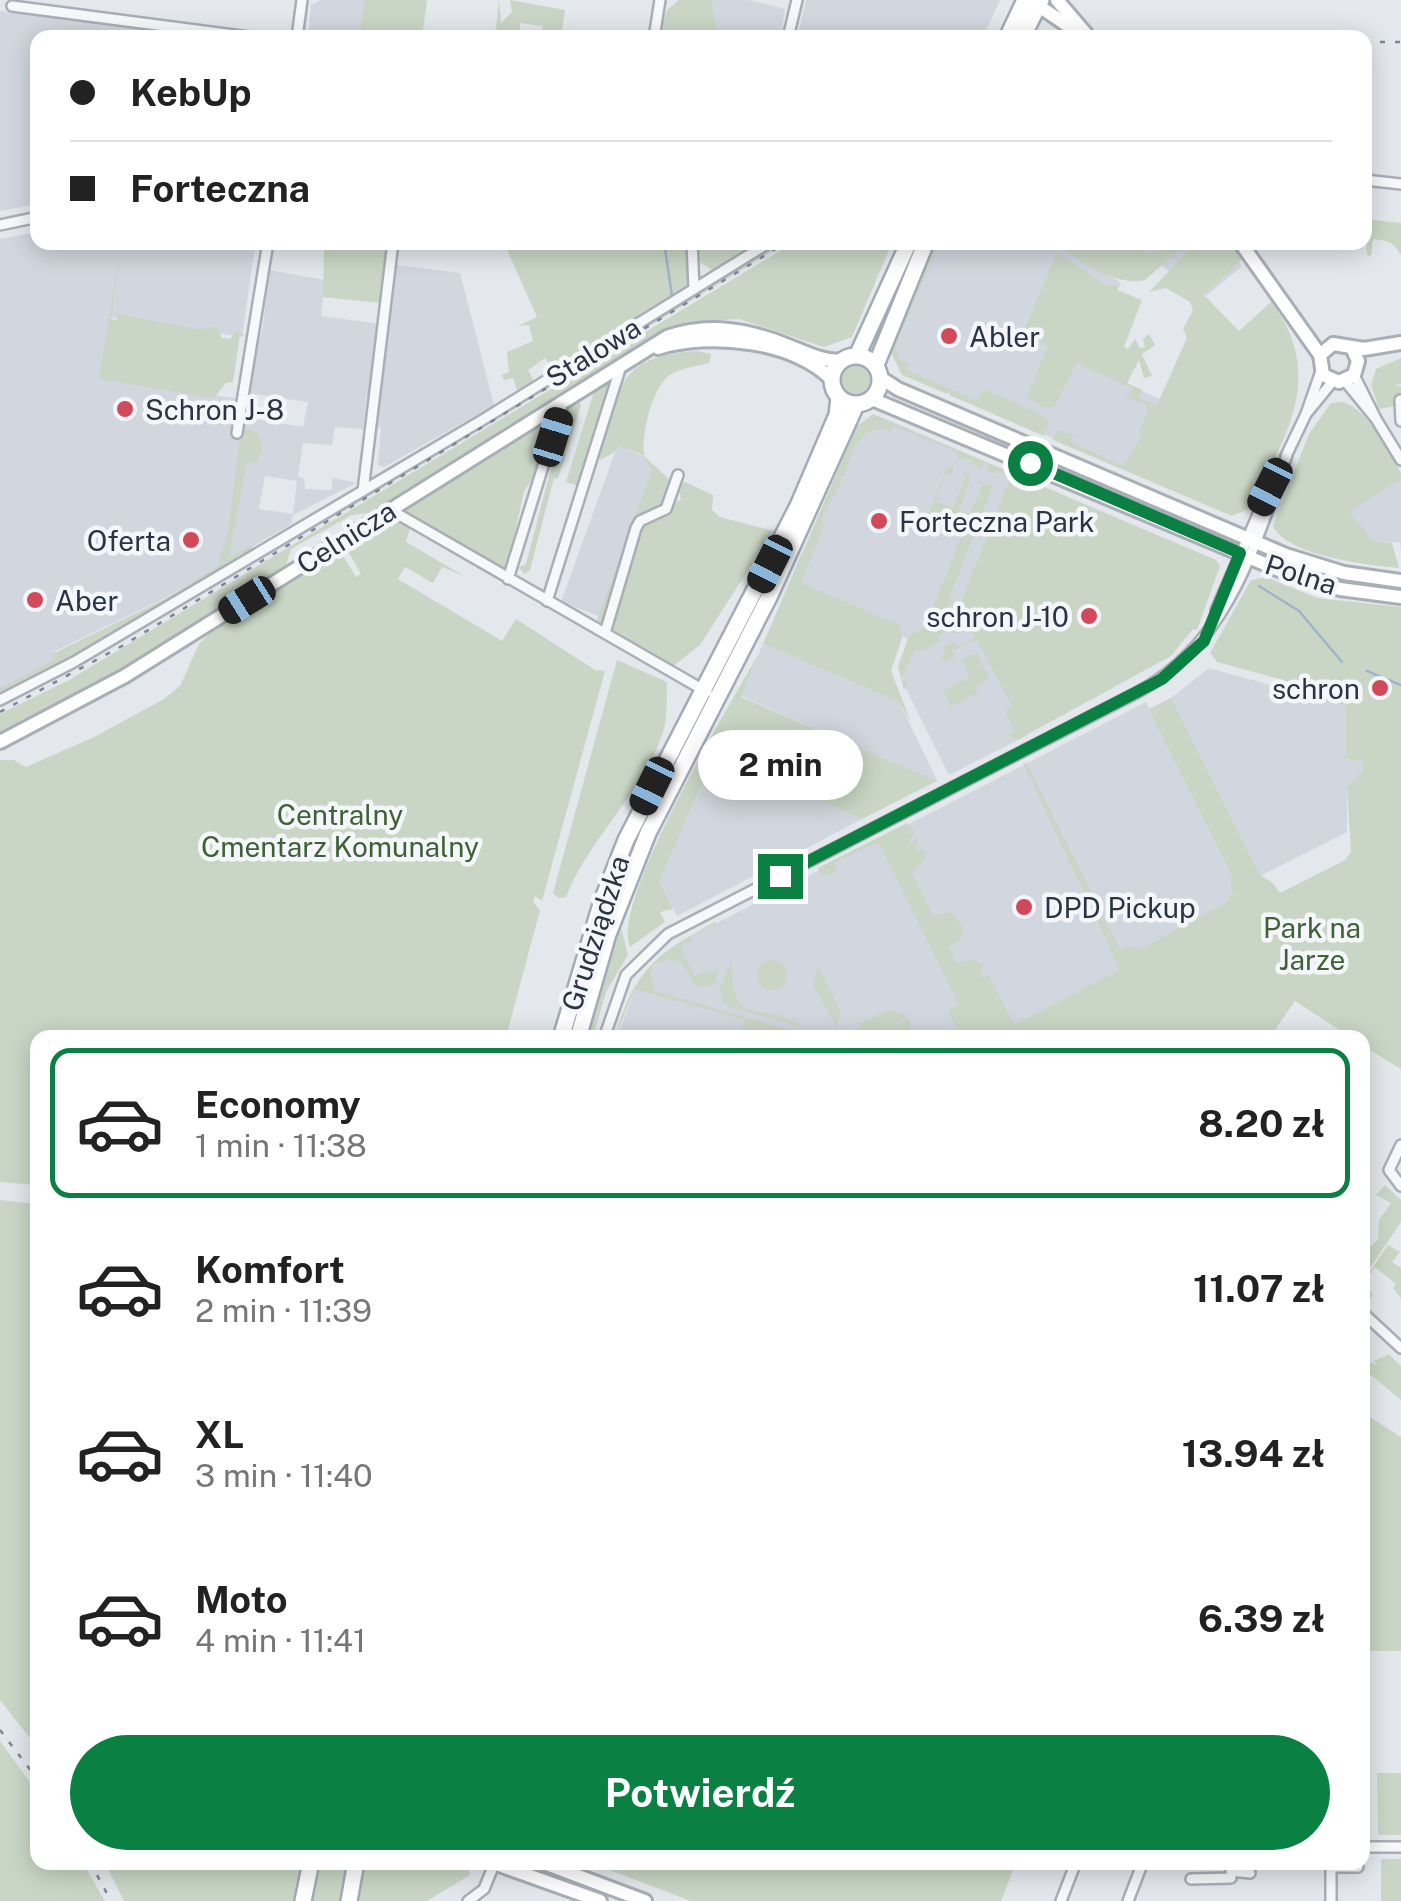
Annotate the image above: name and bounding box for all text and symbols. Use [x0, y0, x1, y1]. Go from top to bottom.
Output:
text: KebUp [130, 70, 252, 115]
text: Forteczna [130, 166, 310, 211]
street label: Stalowa [540, 310, 646, 394]
place label: Abler [969, 320, 1040, 353]
marker: Abler [938, 325, 960, 347]
place label: Schron J-8 [145, 393, 284, 426]
marker: Schron J-8 [114, 398, 136, 420]
car [530, 404, 576, 470]
route start [1008, 441, 1053, 486]
car [1243, 453, 1297, 521]
street label: Celnicza [290, 494, 402, 580]
place label: Forteczna Park [899, 505, 1094, 538]
marker: Forteczna Park [868, 510, 890, 532]
place label: Oferta [87, 524, 171, 557]
marker: Oferta [180, 529, 202, 551]
car [743, 530, 797, 598]
street label: Polna [1261, 547, 1341, 601]
car [214, 571, 280, 629]
place label: Aber [55, 584, 118, 617]
marker: Aber [24, 589, 46, 611]
place label: schron J-10 [926, 600, 1069, 633]
marker: schron J-10 [1078, 605, 1100, 627]
place label: schron [1272, 672, 1360, 705]
marker: schron [1369, 677, 1391, 699]
callout: 2 min [698, 731, 862, 801]
text: 2 min [739, 746, 822, 783]
car [625, 752, 679, 820]
park label: Centralny Cmentarz Komunalny [201, 798, 479, 863]
street label: Grudziądzka [554, 851, 636, 1015]
route end [758, 854, 803, 899]
place label: DPD Pickup [1044, 891, 1196, 924]
marker: DPD Pickup [1013, 896, 1035, 918]
park label: Park na Jarze [1263, 911, 1361, 976]
icon: car [75, 1078, 165, 1168]
text: Economy [195, 1082, 361, 1127]
text: 8.20 zł [1198, 1101, 1325, 1146]
text: 1 min · 11:38 [195, 1127, 367, 1164]
icon: car [75, 1243, 165, 1333]
text: Komfort [195, 1247, 345, 1292]
text: 11.07 zł [1193, 1266, 1325, 1311]
text: 2 min · 11:39 [195, 1292, 372, 1329]
icon: car [75, 1408, 165, 1498]
text: XL [195, 1412, 244, 1457]
text: 13.94 zł [1182, 1431, 1325, 1476]
text: 3 min · 11:40 [195, 1457, 373, 1494]
icon: car [75, 1573, 165, 1663]
text: Moto [195, 1577, 288, 1622]
text: 6.39 zł [1198, 1596, 1325, 1641]
text: 4 min · 11:41 [195, 1622, 366, 1659]
button: Potwierdź [70, 1735, 1330, 1850]

